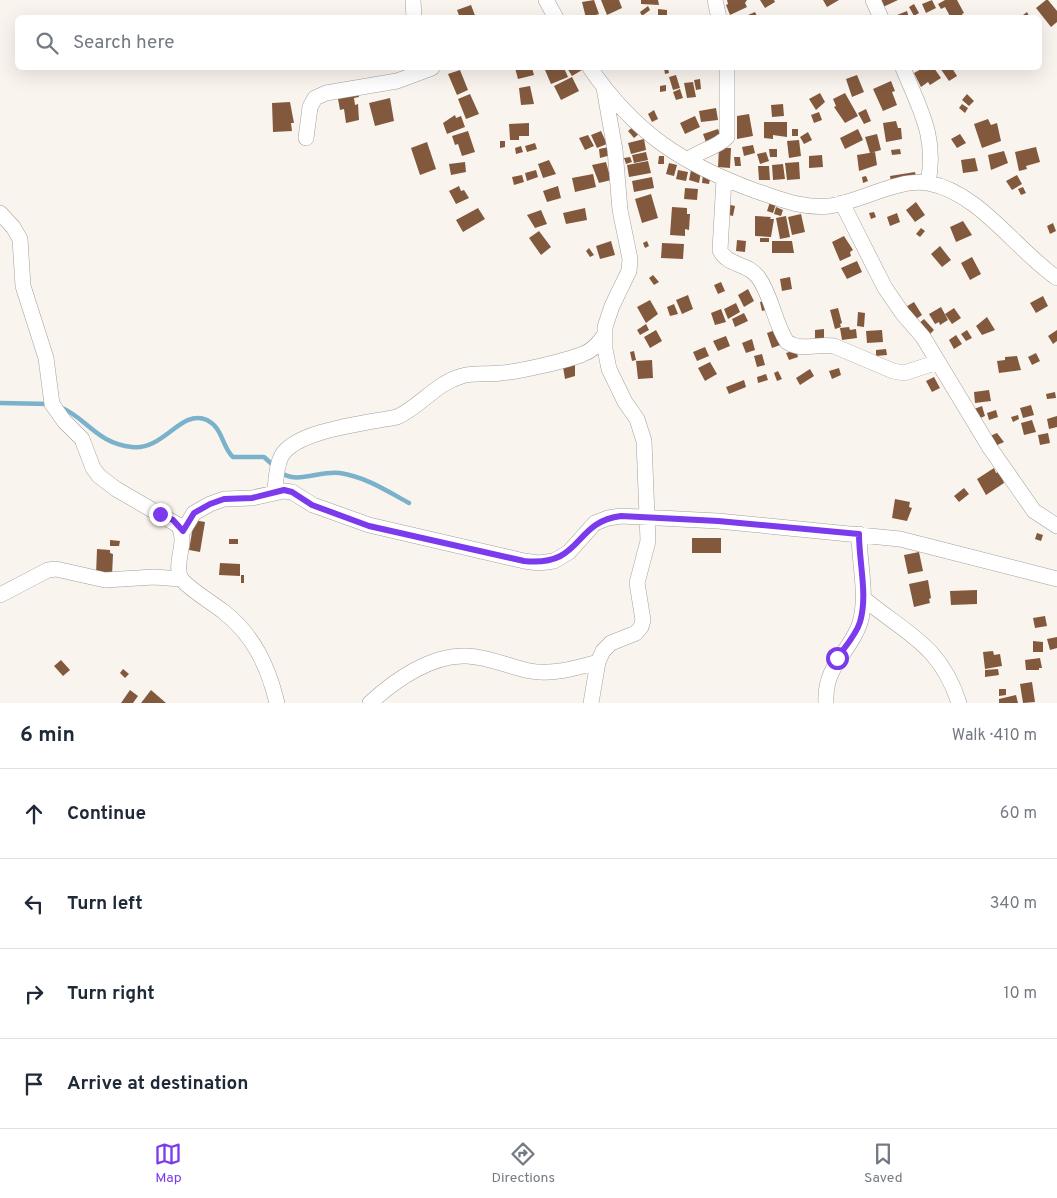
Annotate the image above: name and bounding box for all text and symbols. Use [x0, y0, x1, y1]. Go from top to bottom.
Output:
search box [15, 15, 1042, 70]
icon: search [33, 29, 61, 57]
text: Search here [73, 31, 175, 55]
route end [149, 503, 172, 526]
route start [826, 647, 849, 670]
text: 6 min [20, 722, 75, 749]
text: Walk · 410 m [952, 726, 1037, 746]
icon: ahead [20, 800, 48, 828]
text: Continue [67, 802, 146, 826]
text: 60 m [1000, 804, 1037, 824]
icon: left [20, 890, 48, 918]
text: Turn left [67, 892, 143, 916]
text: 340 m [990, 894, 1037, 914]
icon: right [20, 980, 48, 1008]
text: Turn right [67, 982, 155, 1006]
text: 10 m [1003, 984, 1037, 1004]
icon: arrive [20, 1070, 48, 1098]
text: Arrive at destination [67, 1072, 248, 1096]
tab: Map [154, 1140, 182, 1187]
tab: Directions [491, 1140, 555, 1187]
tab: Saved [864, 1140, 903, 1187]

